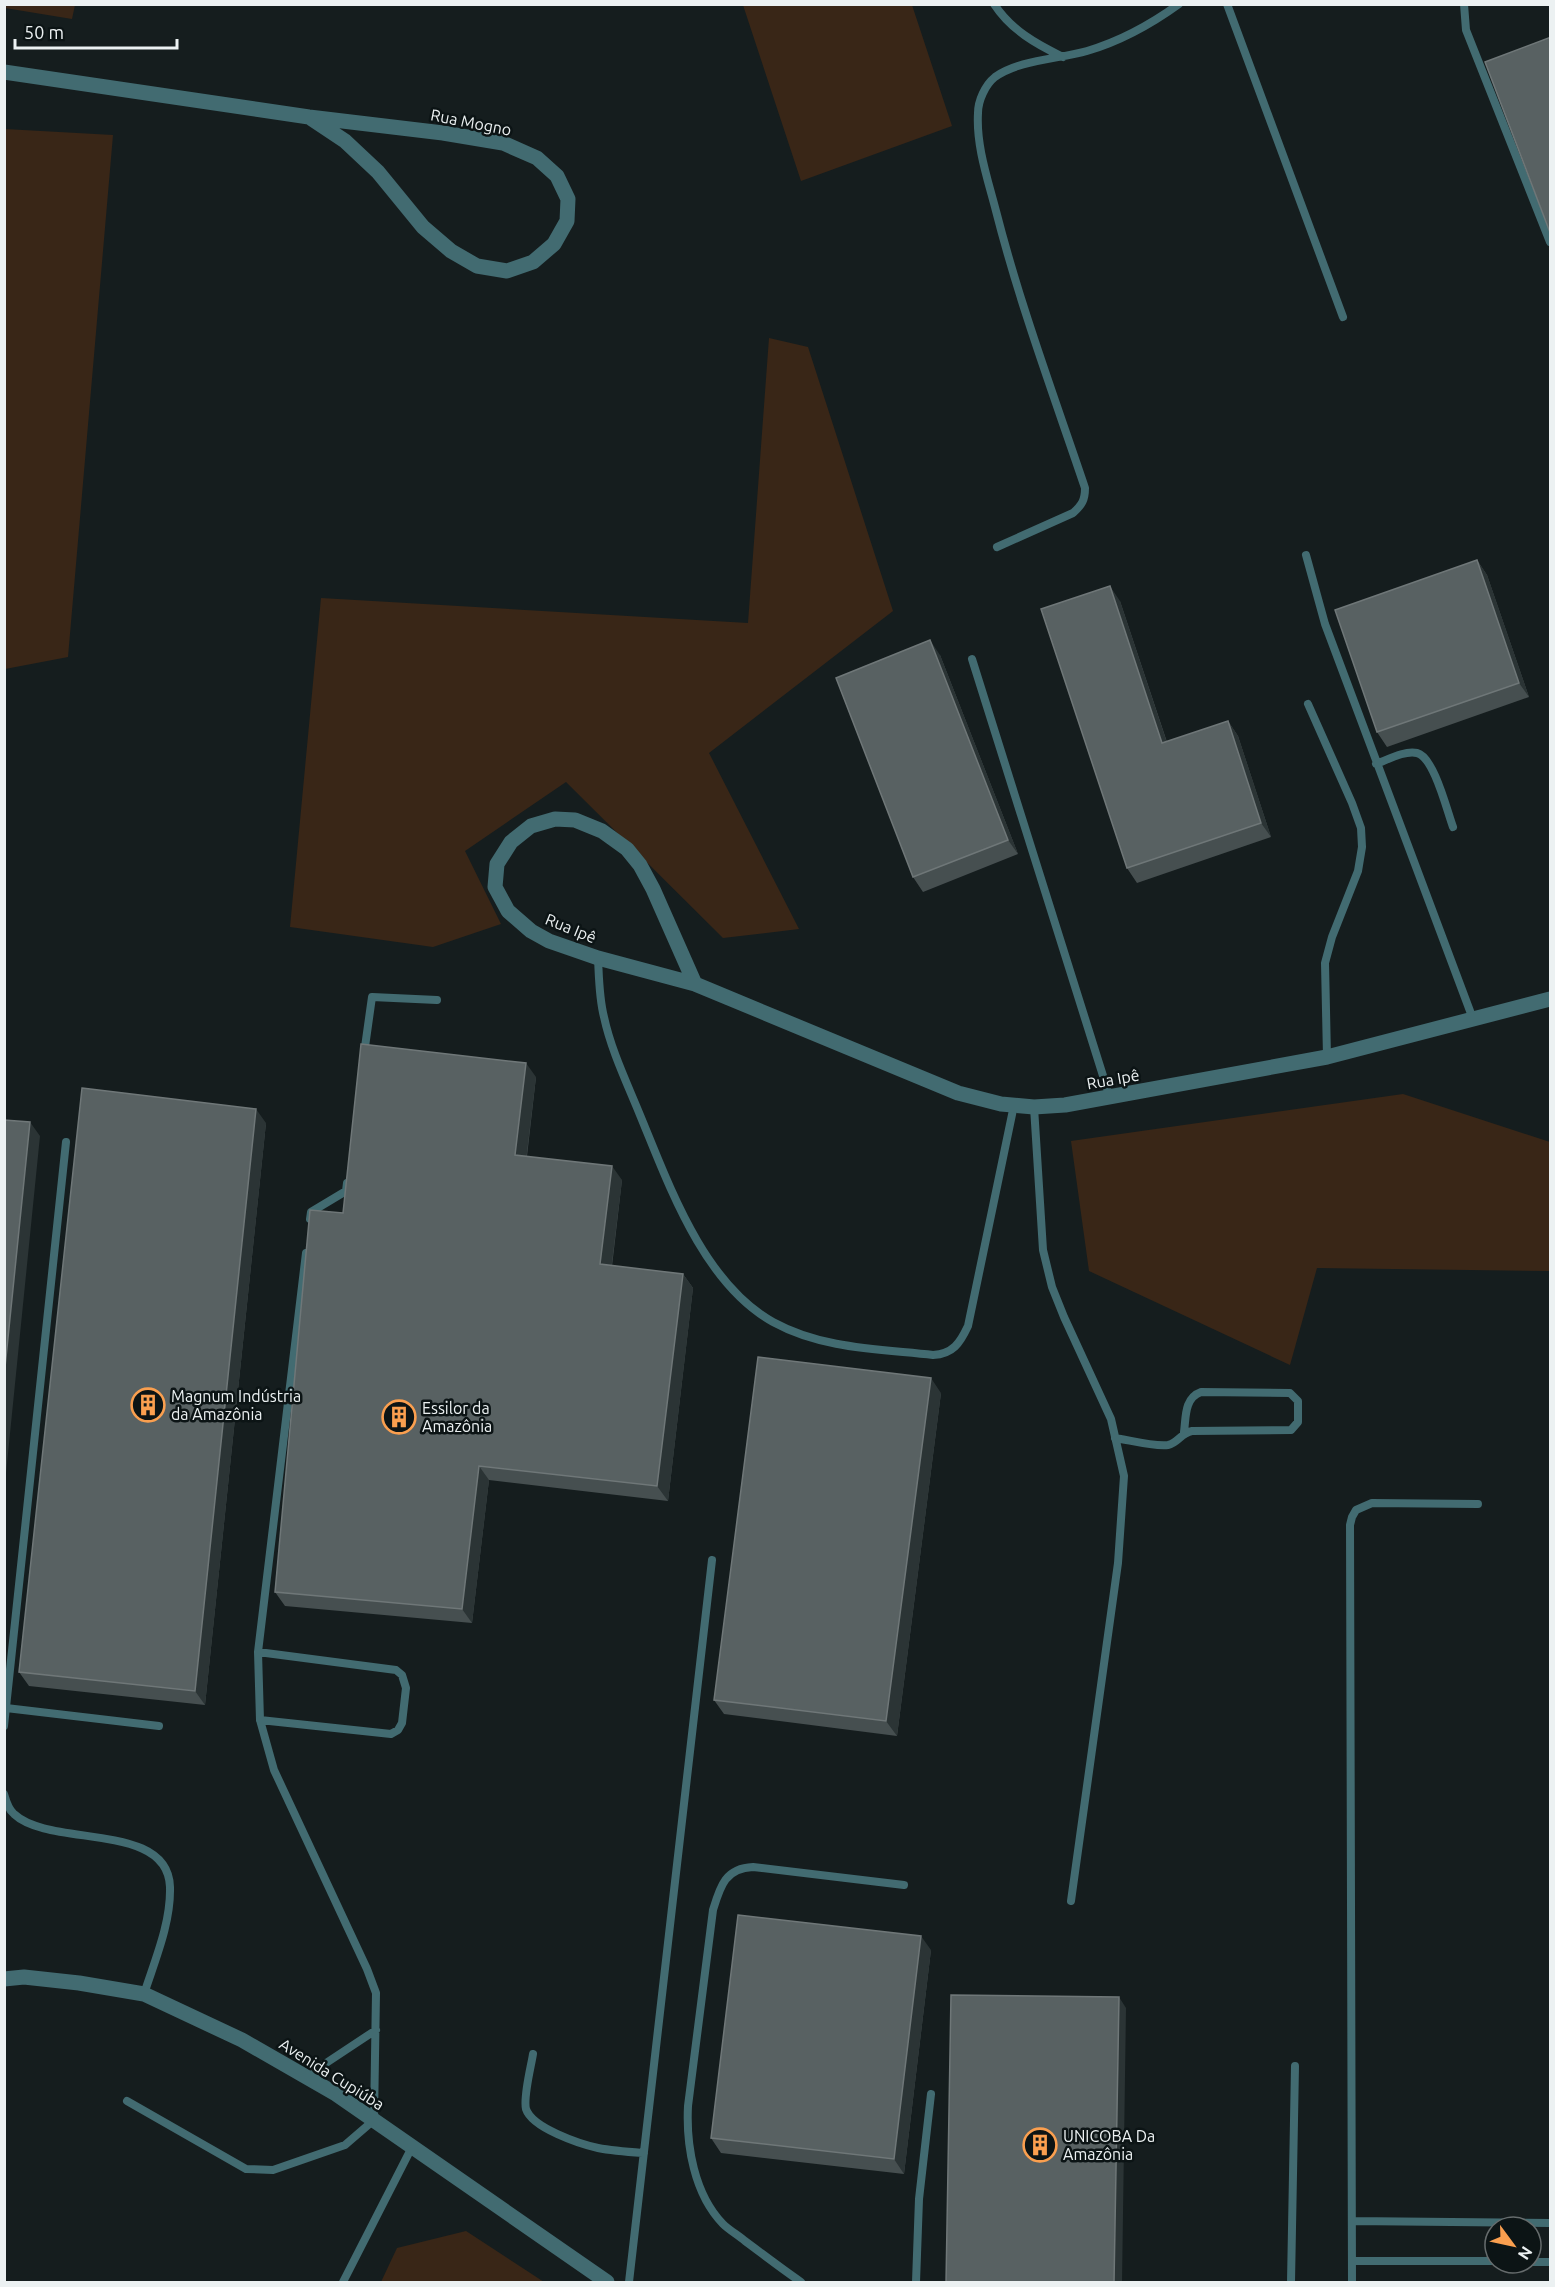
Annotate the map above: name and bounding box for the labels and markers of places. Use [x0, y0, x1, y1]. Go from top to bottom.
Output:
building icon: Magnum Indústria da Amazônia [130, 1387, 166, 1423]
place label: Magnum Indústria da Amazônia [171, 1387, 301, 1423]
building icon: Essilor da Amazônia [381, 1399, 417, 1435]
place label: Essilor da Amazônia [422, 1399, 492, 1435]
building icon: UNICOBA Da Amazônia [1022, 2127, 1058, 2163]
place label: UNICOBA Da Amazônia [1063, 2127, 1155, 2163]

